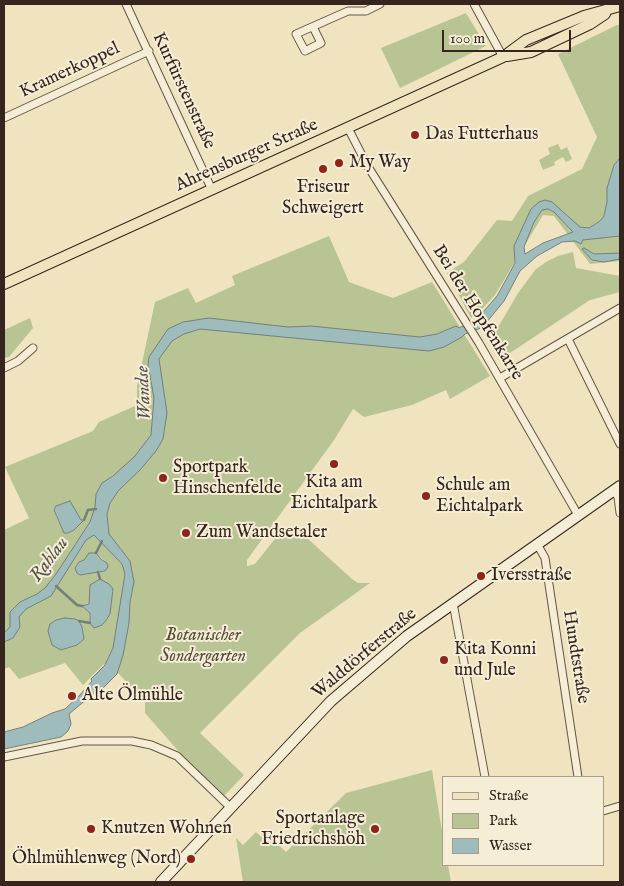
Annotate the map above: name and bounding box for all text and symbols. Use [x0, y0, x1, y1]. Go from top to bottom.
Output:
scale bar [444, 20, 573, 52]
street label: Kurfürstenstraße [147, 29, 219, 153]
text: 100 m [450, 29, 485, 48]
street label: Kramerkoppel [17, 38, 123, 104]
street label: Ahrensburger Straße [172, 115, 322, 197]
place label: Das Futterhaus [425, 124, 538, 146]
marker: Das Futterhaus [409, 129, 421, 141]
place label: My Way [349, 152, 411, 174]
marker: My Way [333, 157, 345, 169]
marker: Friseur Schweigert [317, 163, 329, 175]
place label: Friseur Schweigert [282, 177, 364, 220]
street label: Bei der Hopfenkarre [427, 242, 527, 384]
water label: Wandse [132, 365, 158, 421]
place label: Sportpark Hinschenfelde [173, 457, 282, 499]
marker: Kita am Eichtalpark [328, 458, 340, 470]
marker: Sportpark Hinschenfelde [157, 472, 169, 484]
place label: Kita am Eichtalpark [290, 472, 378, 514]
place label: Schule am Eichtalpark [436, 475, 523, 518]
marker: Schule am Eichtalpark [420, 490, 432, 502]
place label: Zum Wandsetaler [196, 522, 327, 544]
marker: Zum Wandsetaler [180, 527, 192, 539]
water label: Rahlau [26, 533, 74, 587]
place label: Iversstraße [491, 565, 572, 587]
marker: Iversstraße [475, 570, 487, 582]
street label: Walddörferstraße [308, 604, 422, 704]
street label: Hundtstraße [557, 609, 593, 705]
park label: Botanischer Sondergarten [160, 625, 246, 668]
place label: Kita Konni und Jule [454, 639, 536, 682]
marker: Kita Konni und Jule [438, 654, 450, 666]
place label: Alte Ölmühle [82, 685, 183, 707]
marker: Alte Ölmühle [66, 690, 78, 702]
legend [442, 776, 604, 866]
text: Straße [489, 786, 528, 805]
place label: Sportanlage Friedrichshöh [261, 808, 365, 851]
text: Park [489, 811, 518, 830]
place label: Knutzen Wohnen [101, 818, 232, 840]
marker: Knutzen Wohnen [85, 823, 97, 835]
marker: Sportanlage Friedrichshöh [369, 823, 381, 835]
text: Wasser [489, 836, 532, 855]
place label: Öhlmühlenweg (Nord) [12, 848, 181, 870]
marker: Öhlmühlenweg (Nord) [185, 853, 197, 865]

